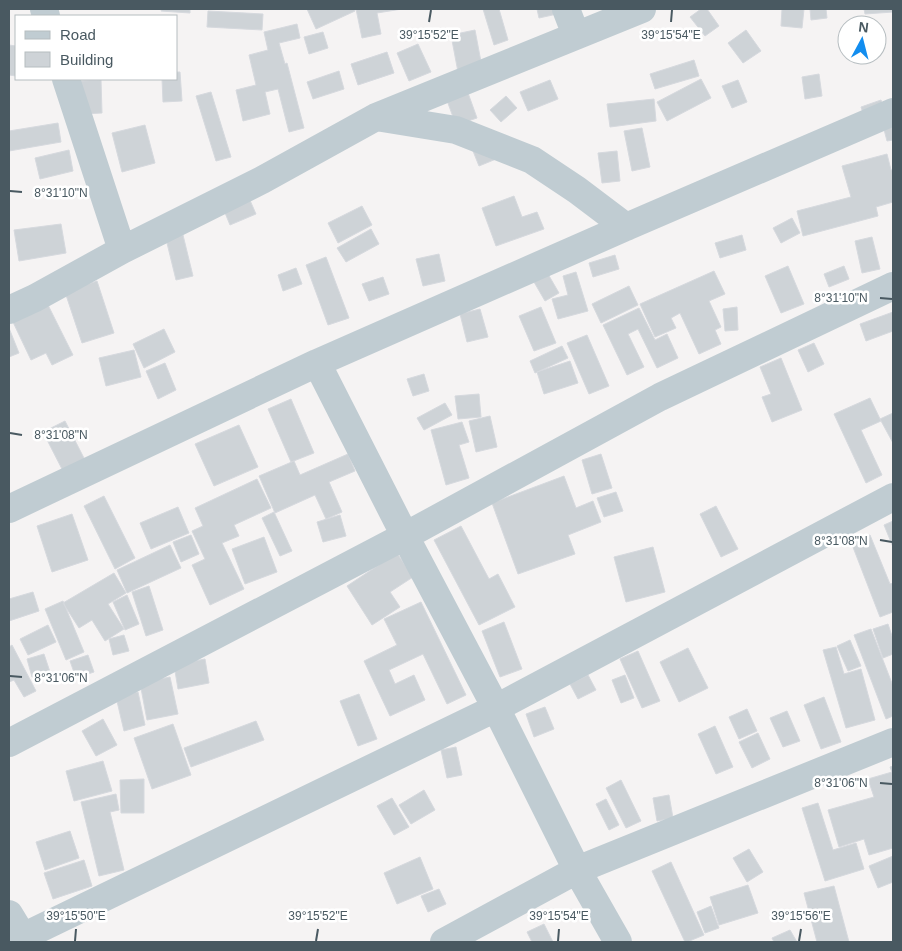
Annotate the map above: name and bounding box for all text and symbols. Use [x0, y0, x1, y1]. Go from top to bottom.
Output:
legend [15, 15, 178, 80]
north arrow [837, 15, 887, 65]
text: N [858, 19, 870, 36]
text: Road [60, 26, 96, 43]
text: 39°15'52"E [399, 28, 459, 42]
text: 39°15'54"E [641, 28, 701, 42]
text: Building [60, 51, 113, 68]
text: 8°31'10"N [34, 186, 88, 200]
text: 8°31'10"N [814, 291, 868, 305]
text: 8°31'08"N [34, 428, 88, 442]
text: 8°31'08"N [814, 534, 868, 548]
text: 8°31'06"N [34, 671, 88, 685]
text: 8°31'06"N [814, 776, 868, 790]
text: 39°15'50"E [46, 909, 106, 923]
text: 39°15'52"E [288, 909, 348, 923]
text: 39°15'54"E [529, 909, 589, 923]
text: 39°15'56"E [771, 909, 831, 923]

